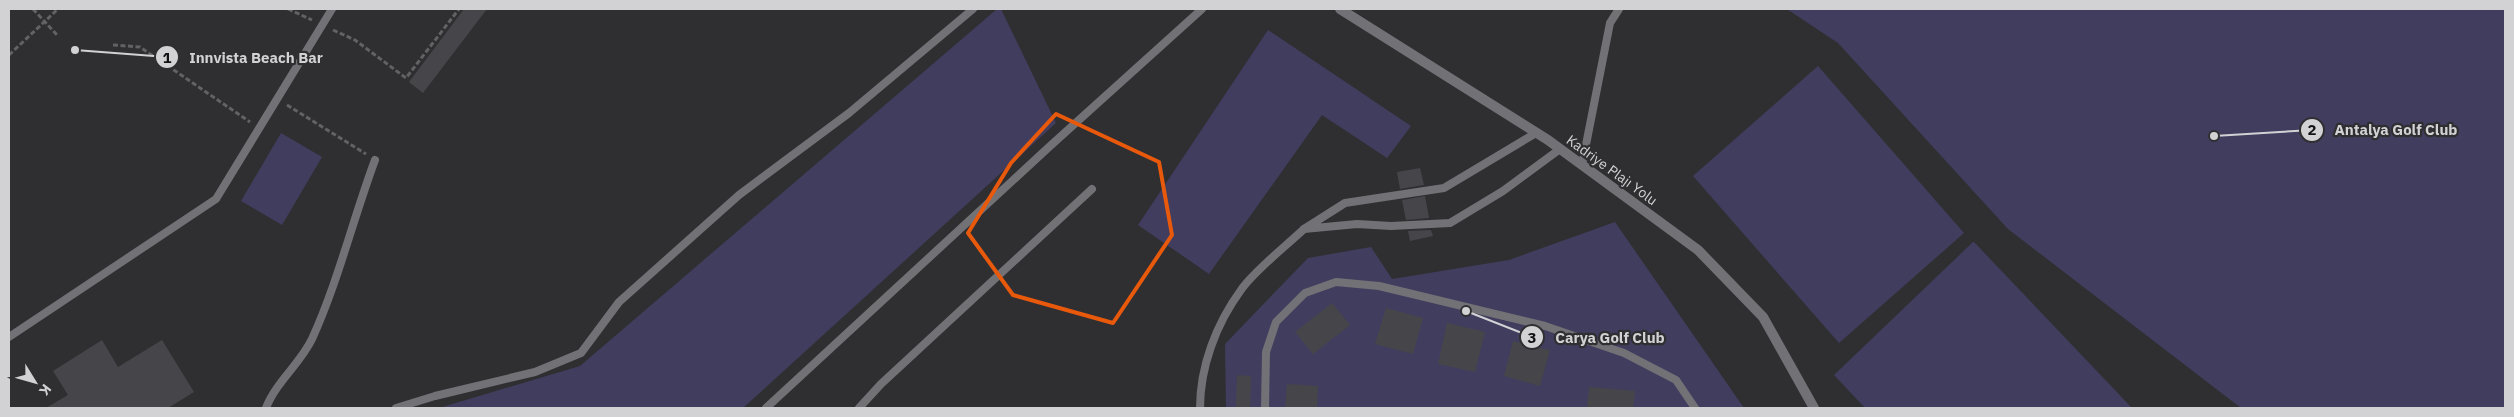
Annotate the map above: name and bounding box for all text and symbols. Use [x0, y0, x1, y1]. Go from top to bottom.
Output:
callout: Innvista Beach Bar [154, 42, 333, 72]
text: 1 [162, 48, 172, 67]
text: Innvista Beach Bar [189, 48, 323, 67]
callout: Antalya Golf Club [2300, 115, 2468, 145]
text: 2 [2307, 120, 2317, 139]
text: Antalya Golf Club [2335, 120, 2457, 139]
street label: Kadriye Plajı Yolu [1563, 131, 1661, 209]
callout: Carya Golf Club [1520, 322, 1674, 352]
text: 3 [1527, 328, 1537, 347]
text: Carya Golf Club [1555, 328, 1665, 347]
north arrow [10, 357, 60, 407]
text: K [35, 381, 56, 399]

